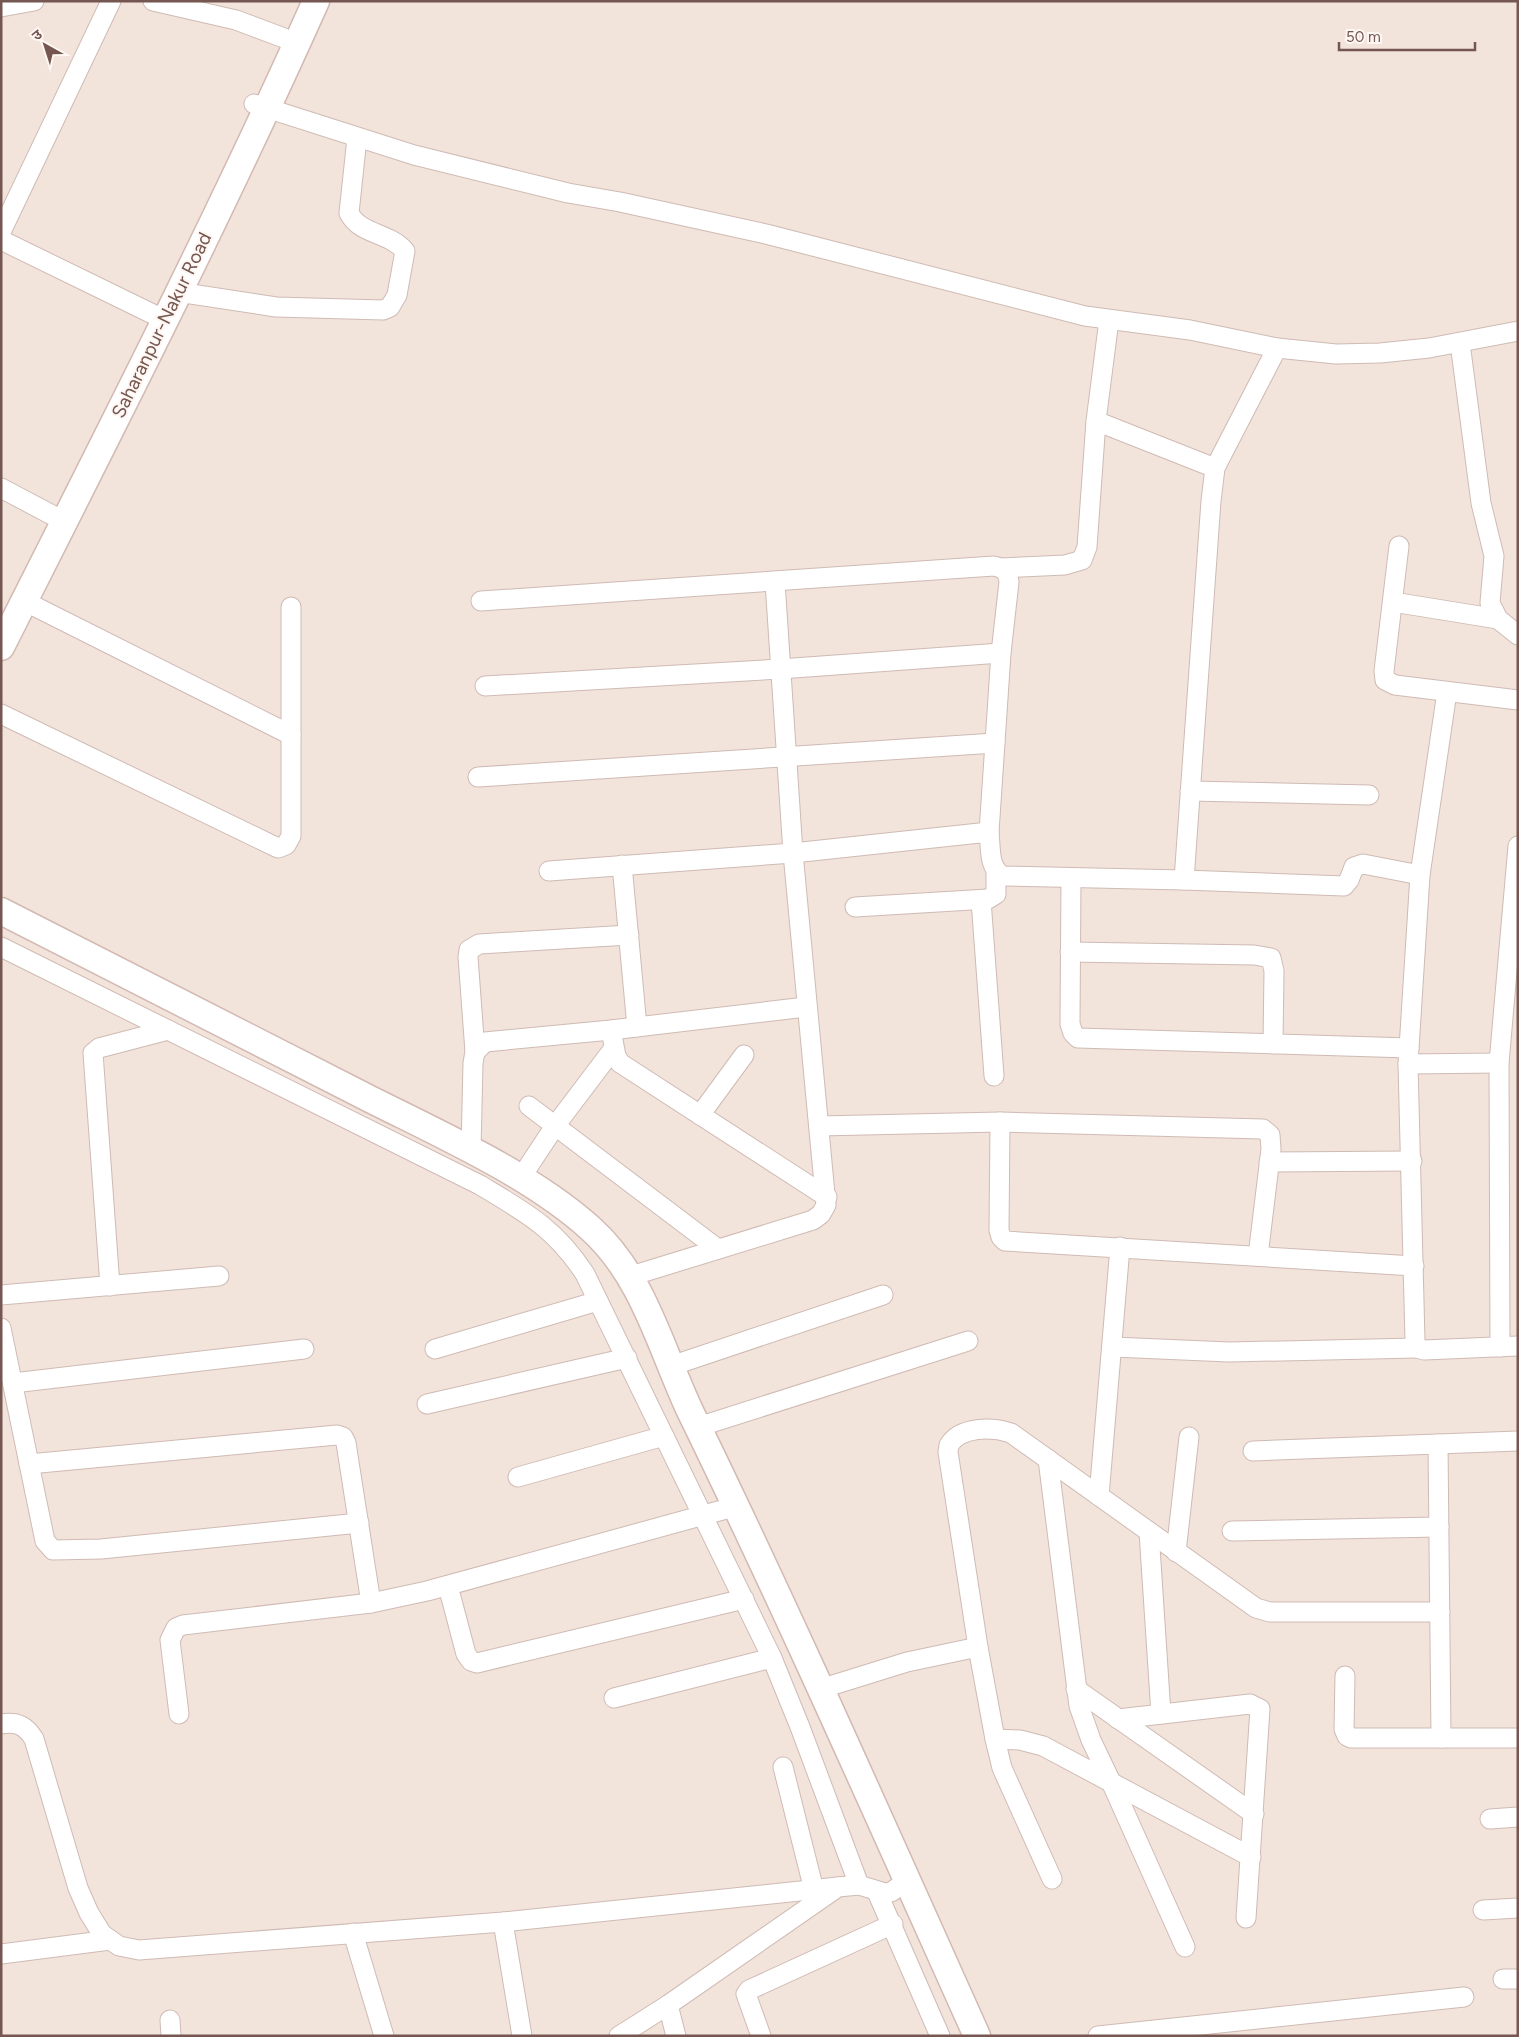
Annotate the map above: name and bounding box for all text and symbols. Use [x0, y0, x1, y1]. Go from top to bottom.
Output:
north arrow [20, 20, 70, 70]
scale bar [1339, 20, 1475, 52]
text: उ [29, 26, 46, 44]
text: 50 m [1346, 28, 1381, 46]
street label: Saharanpur-Nakur Road [106, 229, 216, 422]

